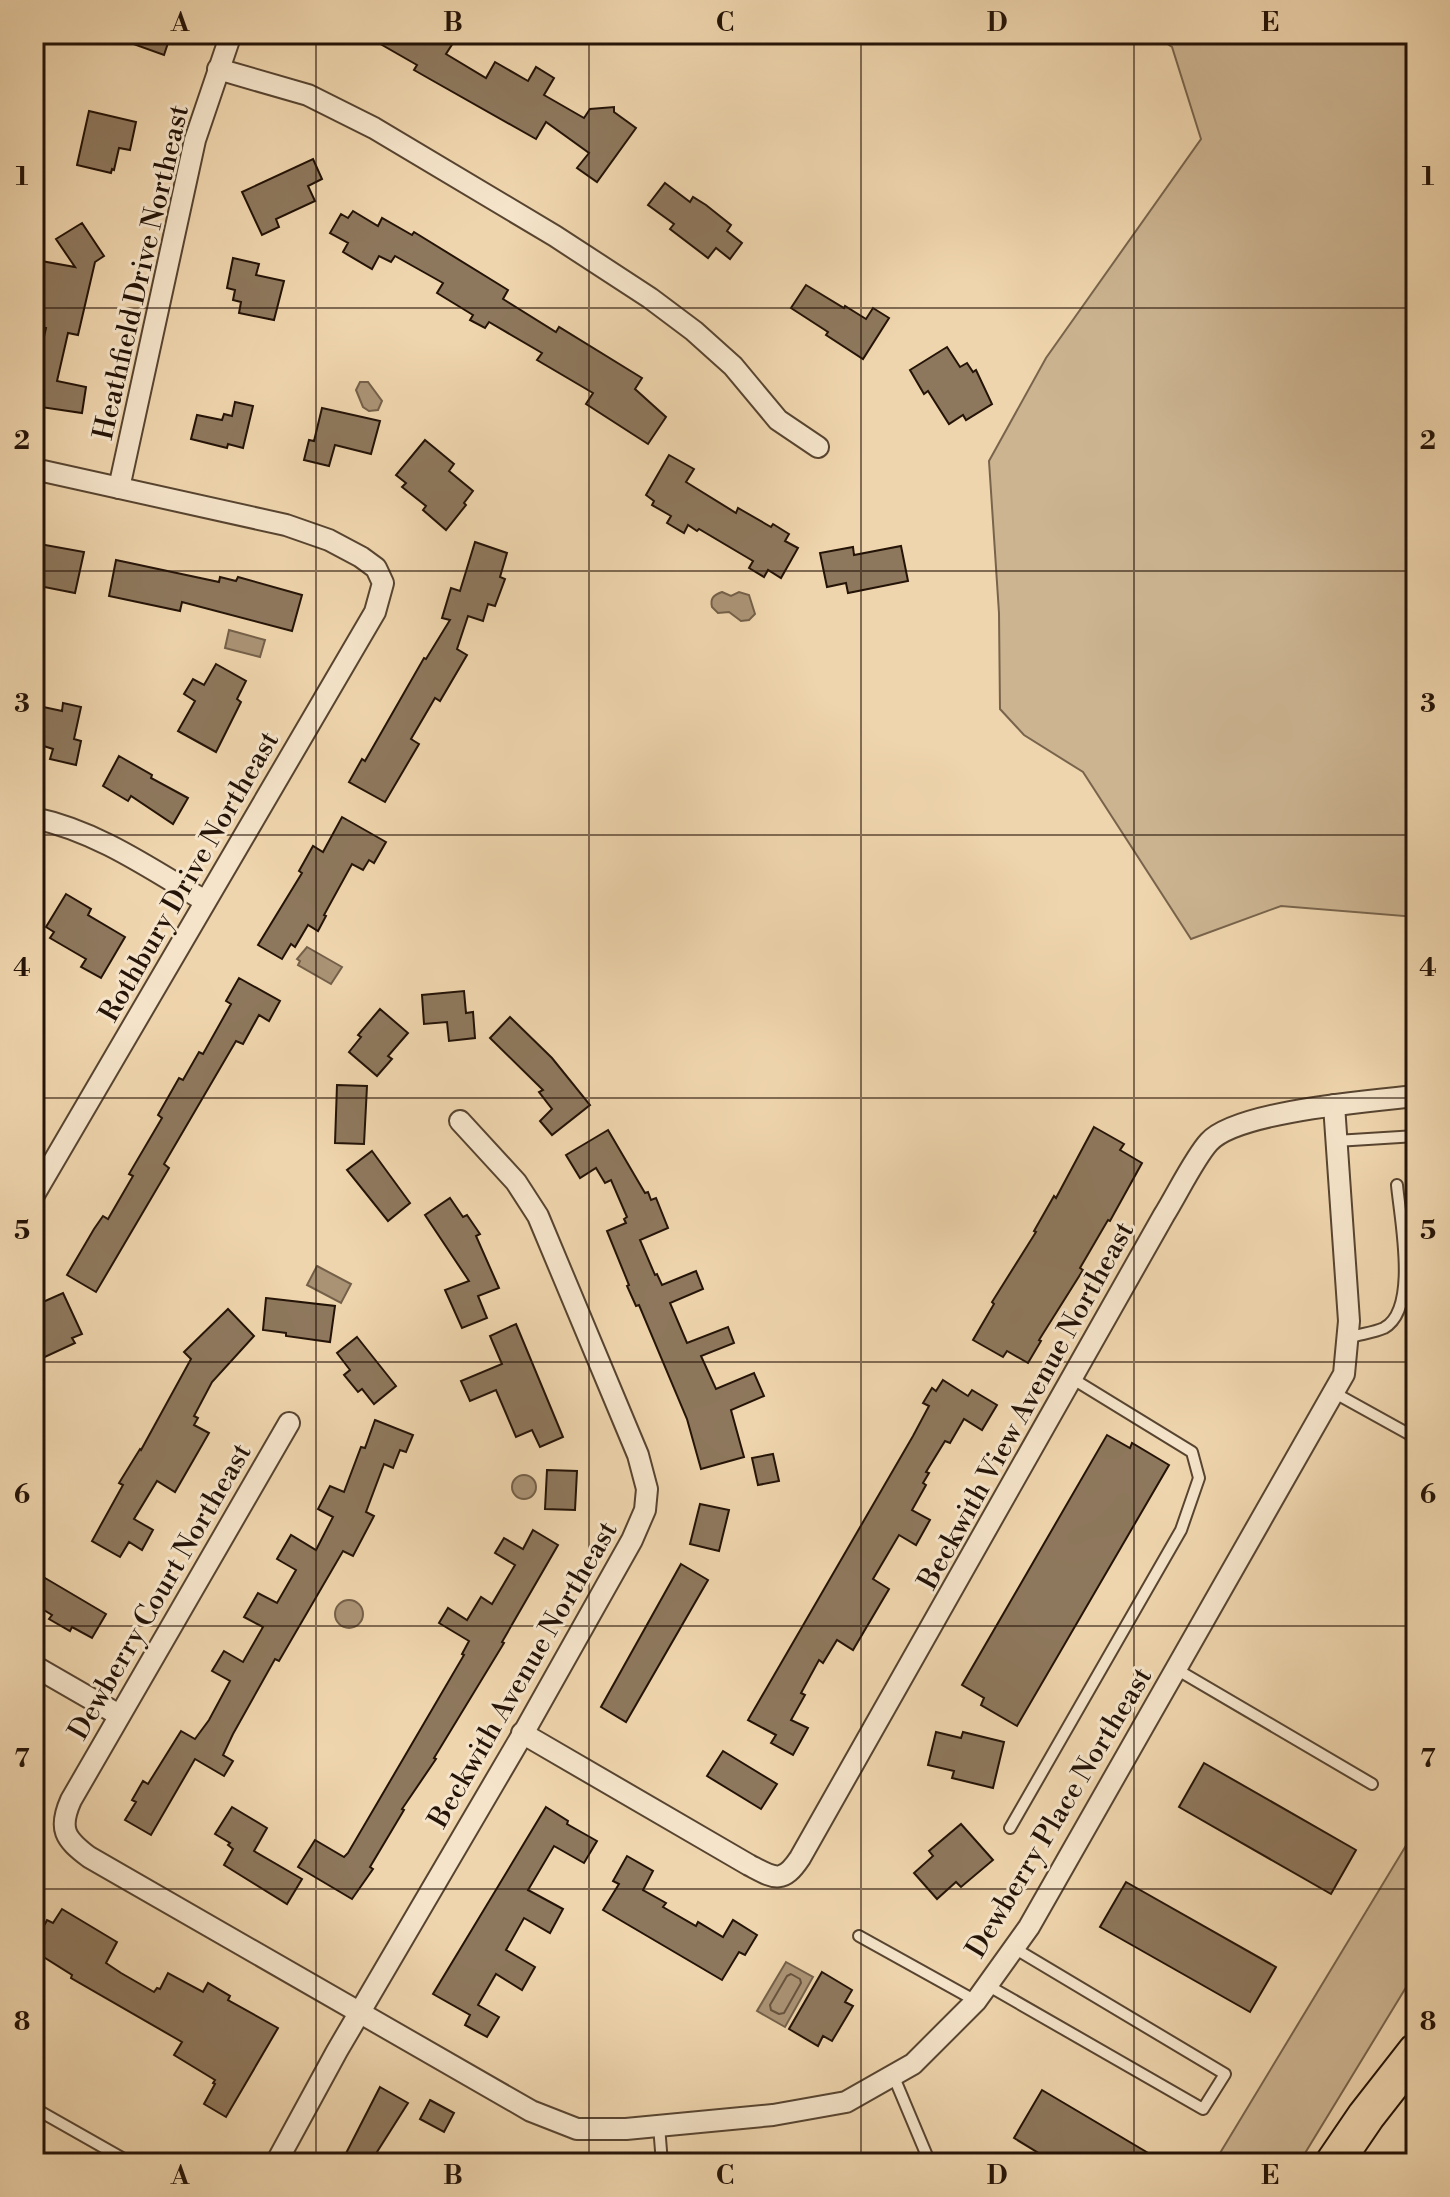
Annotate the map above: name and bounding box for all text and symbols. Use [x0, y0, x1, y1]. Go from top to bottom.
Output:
text: A [170, 7, 190, 39]
text: B [443, 7, 463, 39]
text: C [716, 7, 734, 39]
text: D [987, 7, 1007, 39]
text: E [1261, 7, 1279, 39]
street label: Heathfield Drive Northeast [86, 101, 197, 443]
text: 1 [16, 161, 29, 193]
text: 1 [1422, 161, 1435, 193]
text: 2 [14, 425, 30, 457]
text: 2 [1420, 425, 1436, 457]
text: 3 [14, 688, 30, 720]
text: 3 [1420, 688, 1436, 720]
street label: Rothbury Drive Northeast [92, 725, 287, 1028]
text: 4 [13, 952, 31, 984]
text: 4 [1419, 952, 1437, 984]
text: 5 [14, 1215, 30, 1247]
text: 5 [1420, 1215, 1436, 1247]
street label: Beckwith View Avenue Northeast [910, 1216, 1142, 1597]
street label: Dewberry Court Northeast [61, 1437, 260, 1746]
text: 6 [14, 1479, 30, 1511]
text: 6 [1420, 1479, 1436, 1511]
street label: Beckwith Avenue Northeast [421, 1515, 626, 1835]
street label: Dewberry Place Northeast [959, 1661, 1160, 1964]
text: 7 [14, 1743, 30, 1775]
text: 7 [1420, 1743, 1436, 1775]
text: 8 [14, 2006, 30, 2038]
text: 8 [1420, 2006, 1436, 2038]
text: A [170, 2160, 190, 2192]
text: B [443, 2160, 463, 2192]
text: C [716, 2160, 734, 2192]
text: D [987, 2160, 1007, 2192]
text: E [1261, 2160, 1279, 2192]

